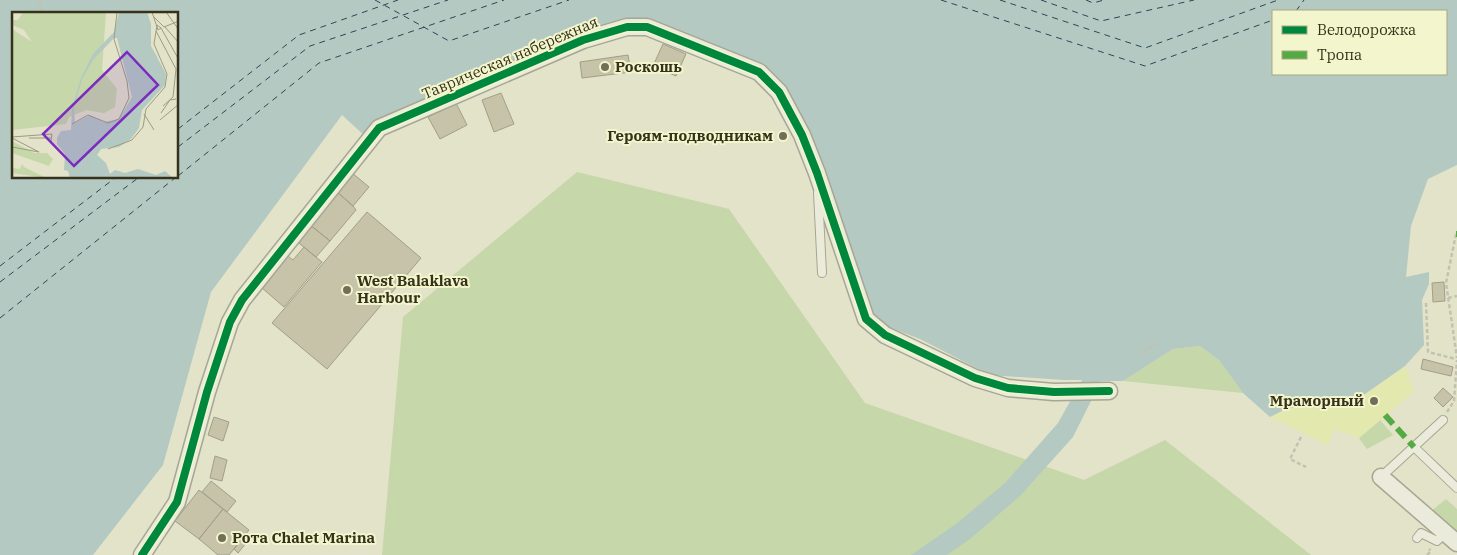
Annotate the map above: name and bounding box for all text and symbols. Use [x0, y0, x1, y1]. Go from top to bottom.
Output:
legend [1272, 10, 1447, 75]
inset map [12, 12, 179, 179]
street label: Таврическая набережная [419, 12, 601, 103]
text: Велодорожка [1317, 20, 1416, 39]
text: Тропа [1317, 45, 1362, 64]
place label: Роскошь [615, 57, 682, 76]
marker: Роскошь [599, 61, 611, 73]
place label: Героям-подводникам [607, 126, 773, 145]
marker: Героям-подводникам [777, 130, 789, 142]
place label: West Balaklava Harbour [357, 271, 469, 307]
marker: West Balaklava Harbour [341, 284, 353, 296]
place label: Мраморный [1270, 391, 1364, 410]
marker: Мраморный [1368, 395, 1380, 407]
place label: Рота Chalet Marina [232, 528, 376, 547]
marker: Рота Chalet Marina [216, 532, 228, 544]

